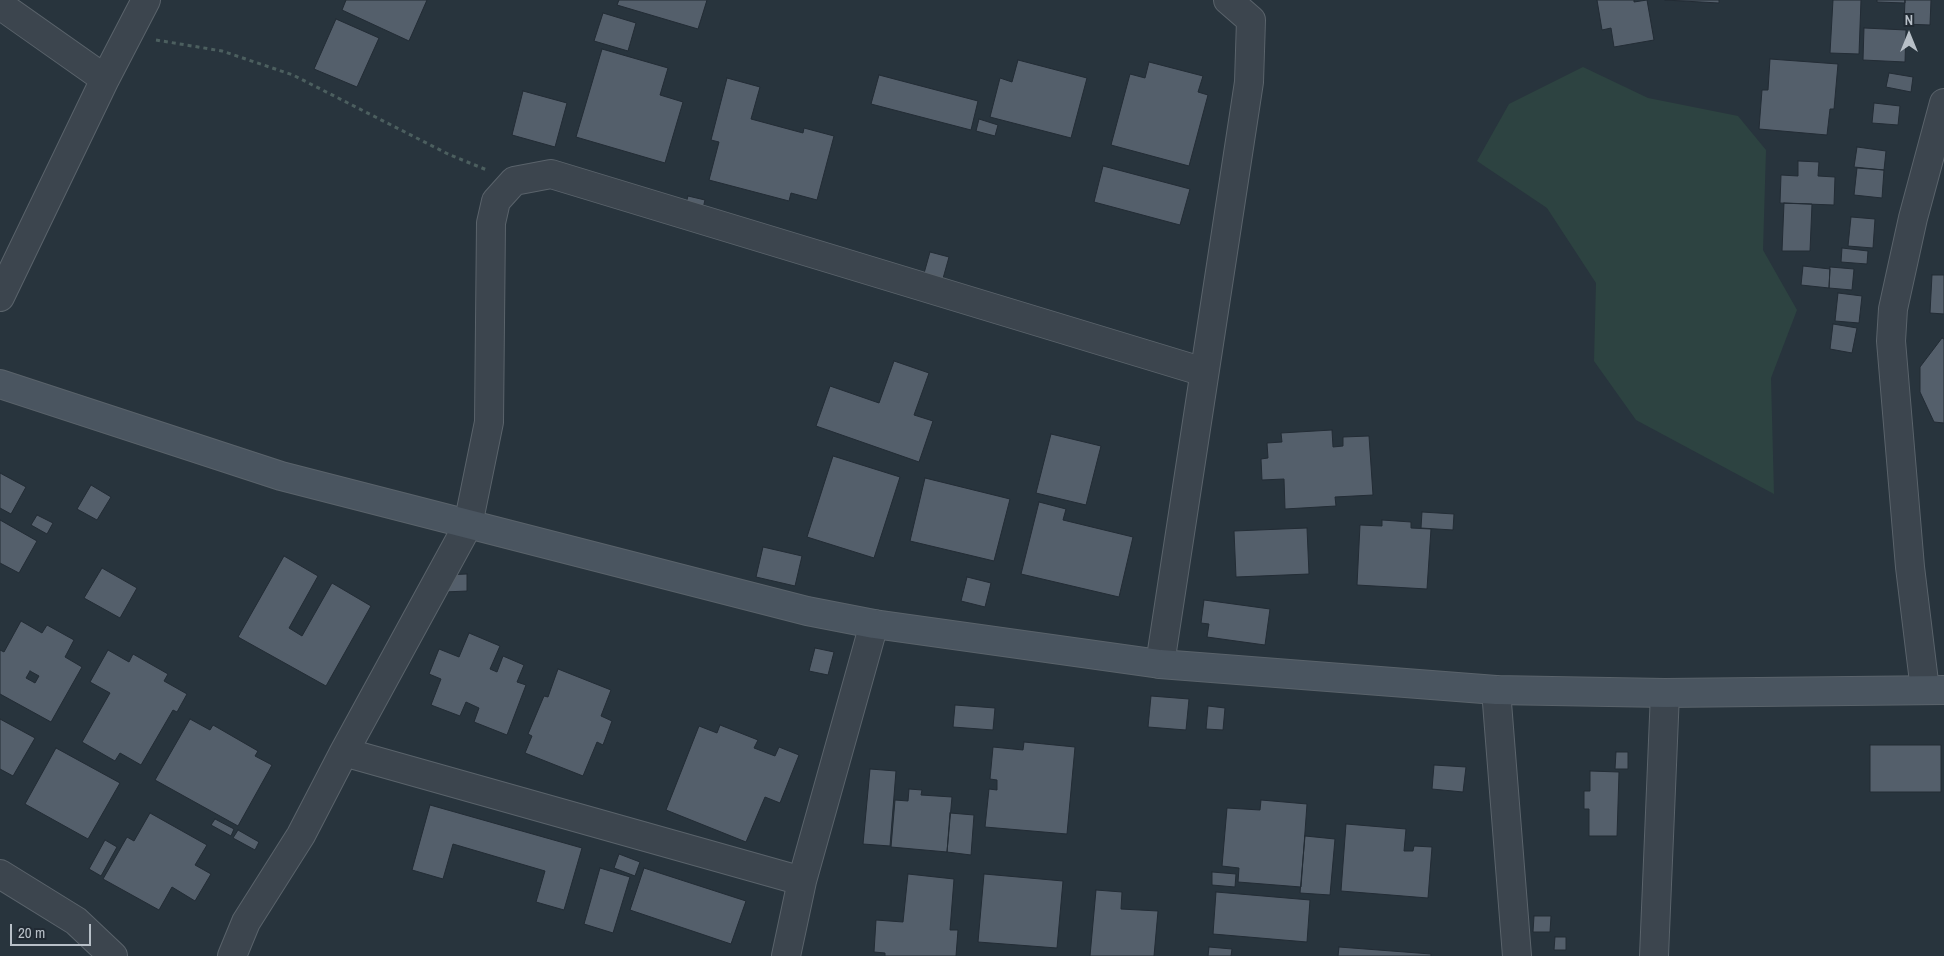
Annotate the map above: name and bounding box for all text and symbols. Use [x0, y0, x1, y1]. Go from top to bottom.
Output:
north arrow [1884, 10, 1934, 60]
text: N [1905, 11, 1913, 29]
scale bar [12, 914, 94, 946]
text: 20 m [18, 922, 45, 943]

